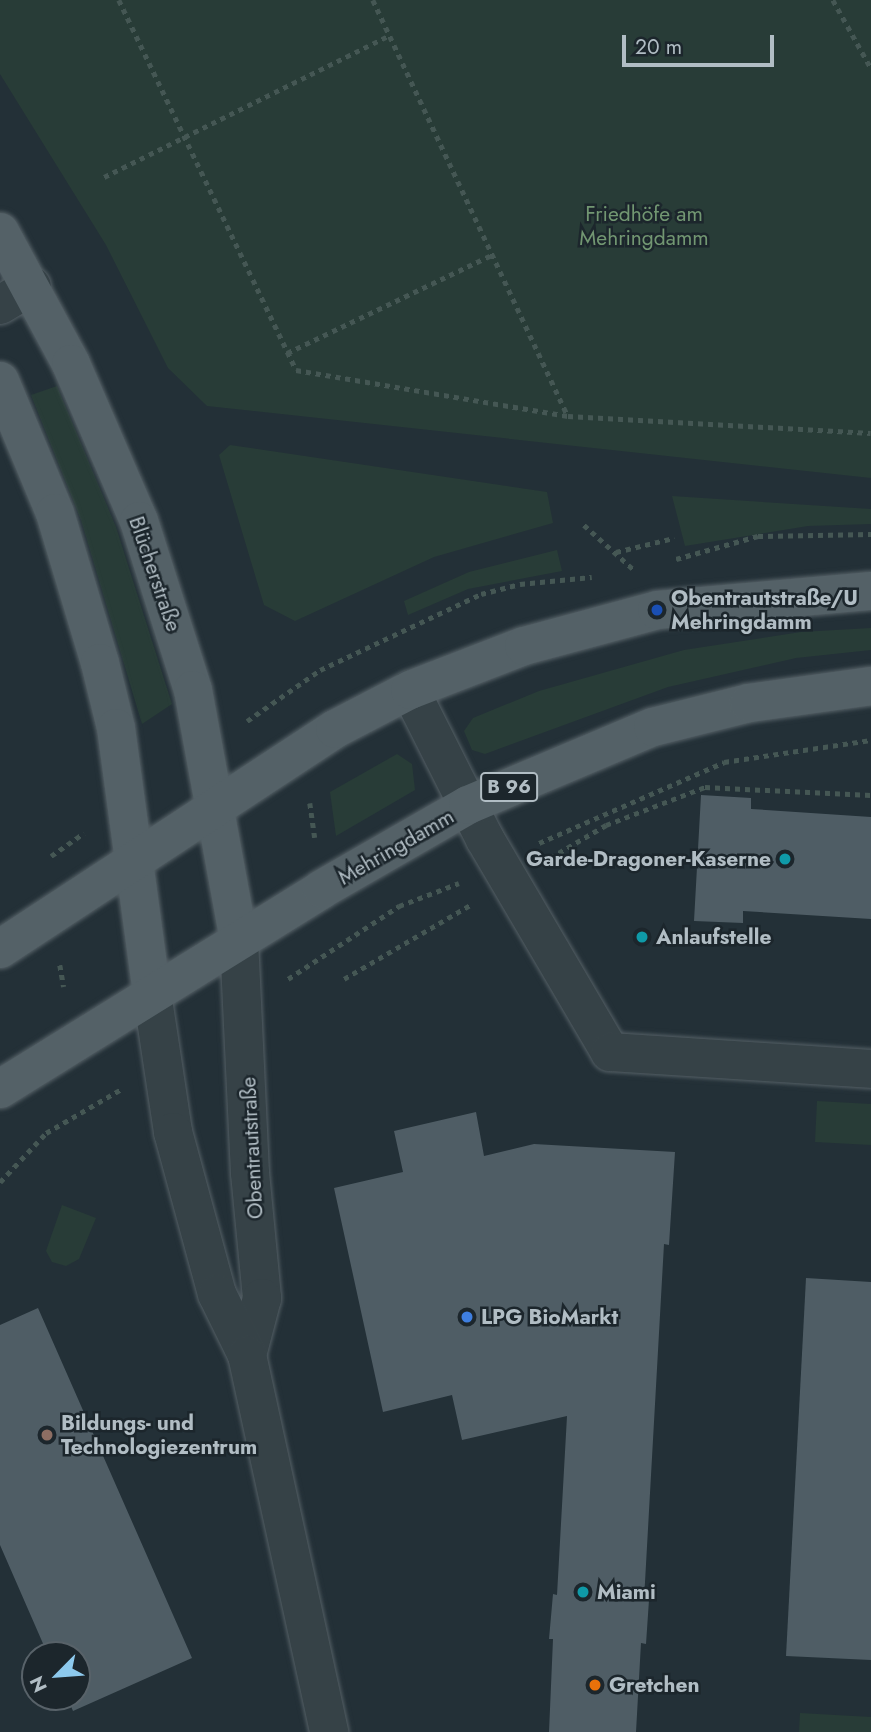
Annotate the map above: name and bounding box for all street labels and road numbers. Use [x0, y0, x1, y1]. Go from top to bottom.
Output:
street label: Blücherstraße [124, 513, 186, 635]
road number: B 96 [479, 772, 539, 802]
street label: Mehringdamm [334, 804, 458, 890]
street label: Obentrautstraße [236, 1076, 268, 1220]

